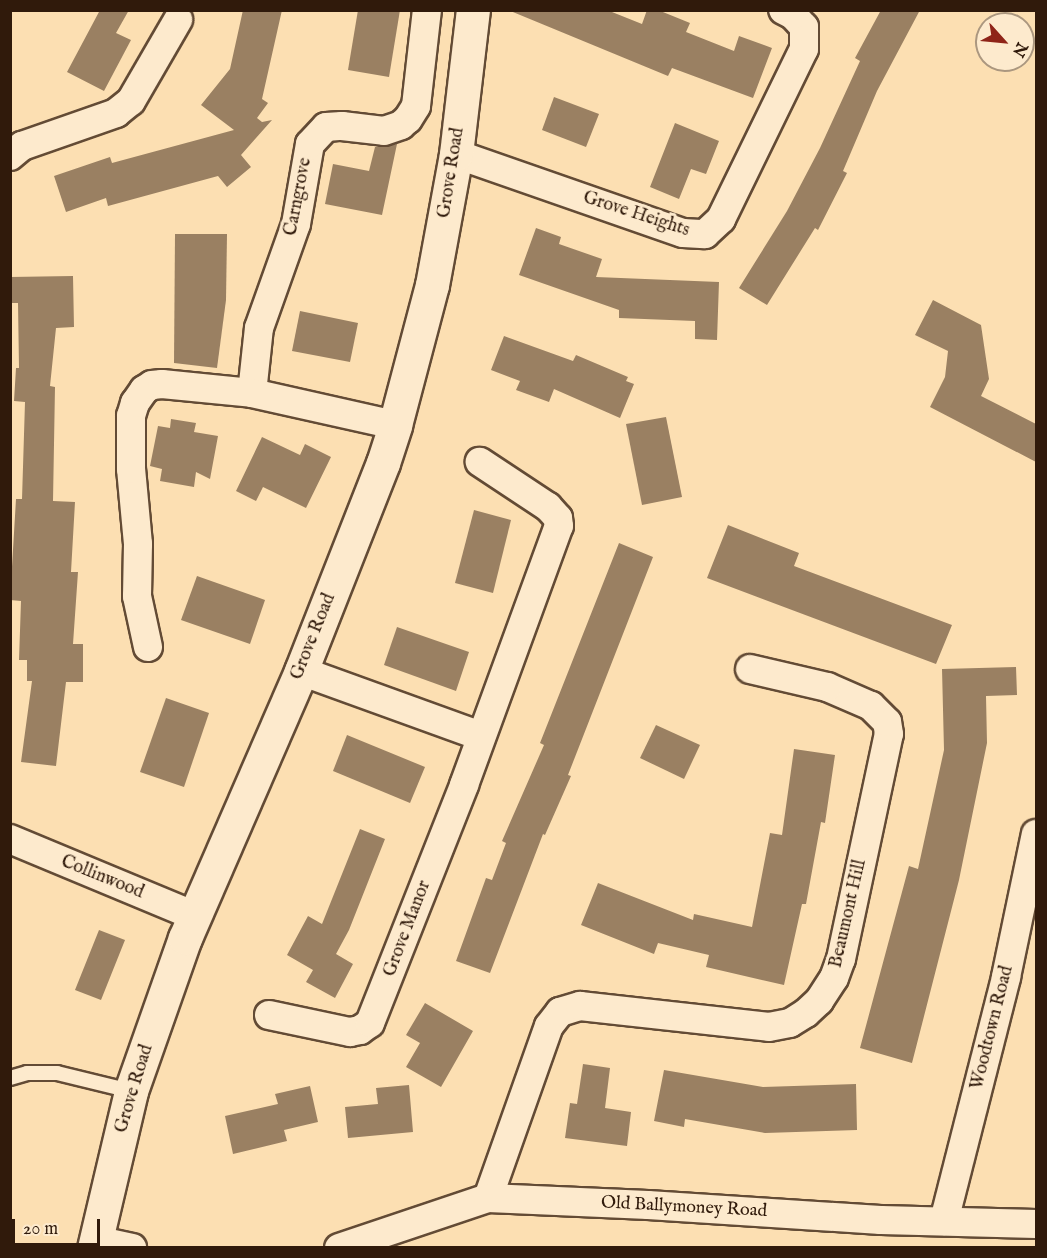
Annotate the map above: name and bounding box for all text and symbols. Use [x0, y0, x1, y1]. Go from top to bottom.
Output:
north arrow [975, 12, 1035, 72]
text: N [1007, 39, 1031, 60]
street label: Grove Road [434, 126, 470, 220]
street label: Carngrove [281, 156, 317, 238]
street label: Grove Heights [580, 188, 692, 242]
street label: Grove Road [287, 591, 341, 683]
street label: Collinwood [58, 852, 146, 904]
street label: Beaumont Hill [826, 858, 872, 970]
street label: Grove Manor [380, 878, 436, 980]
street label: Woodtown Road [967, 964, 1019, 1092]
street label: Grove Road [111, 1042, 159, 1136]
street label: Old Ballymoney Road [600, 1193, 768, 1223]
scale bar [15, 1207, 104, 1245]
text: 20 m [23, 1218, 58, 1241]

